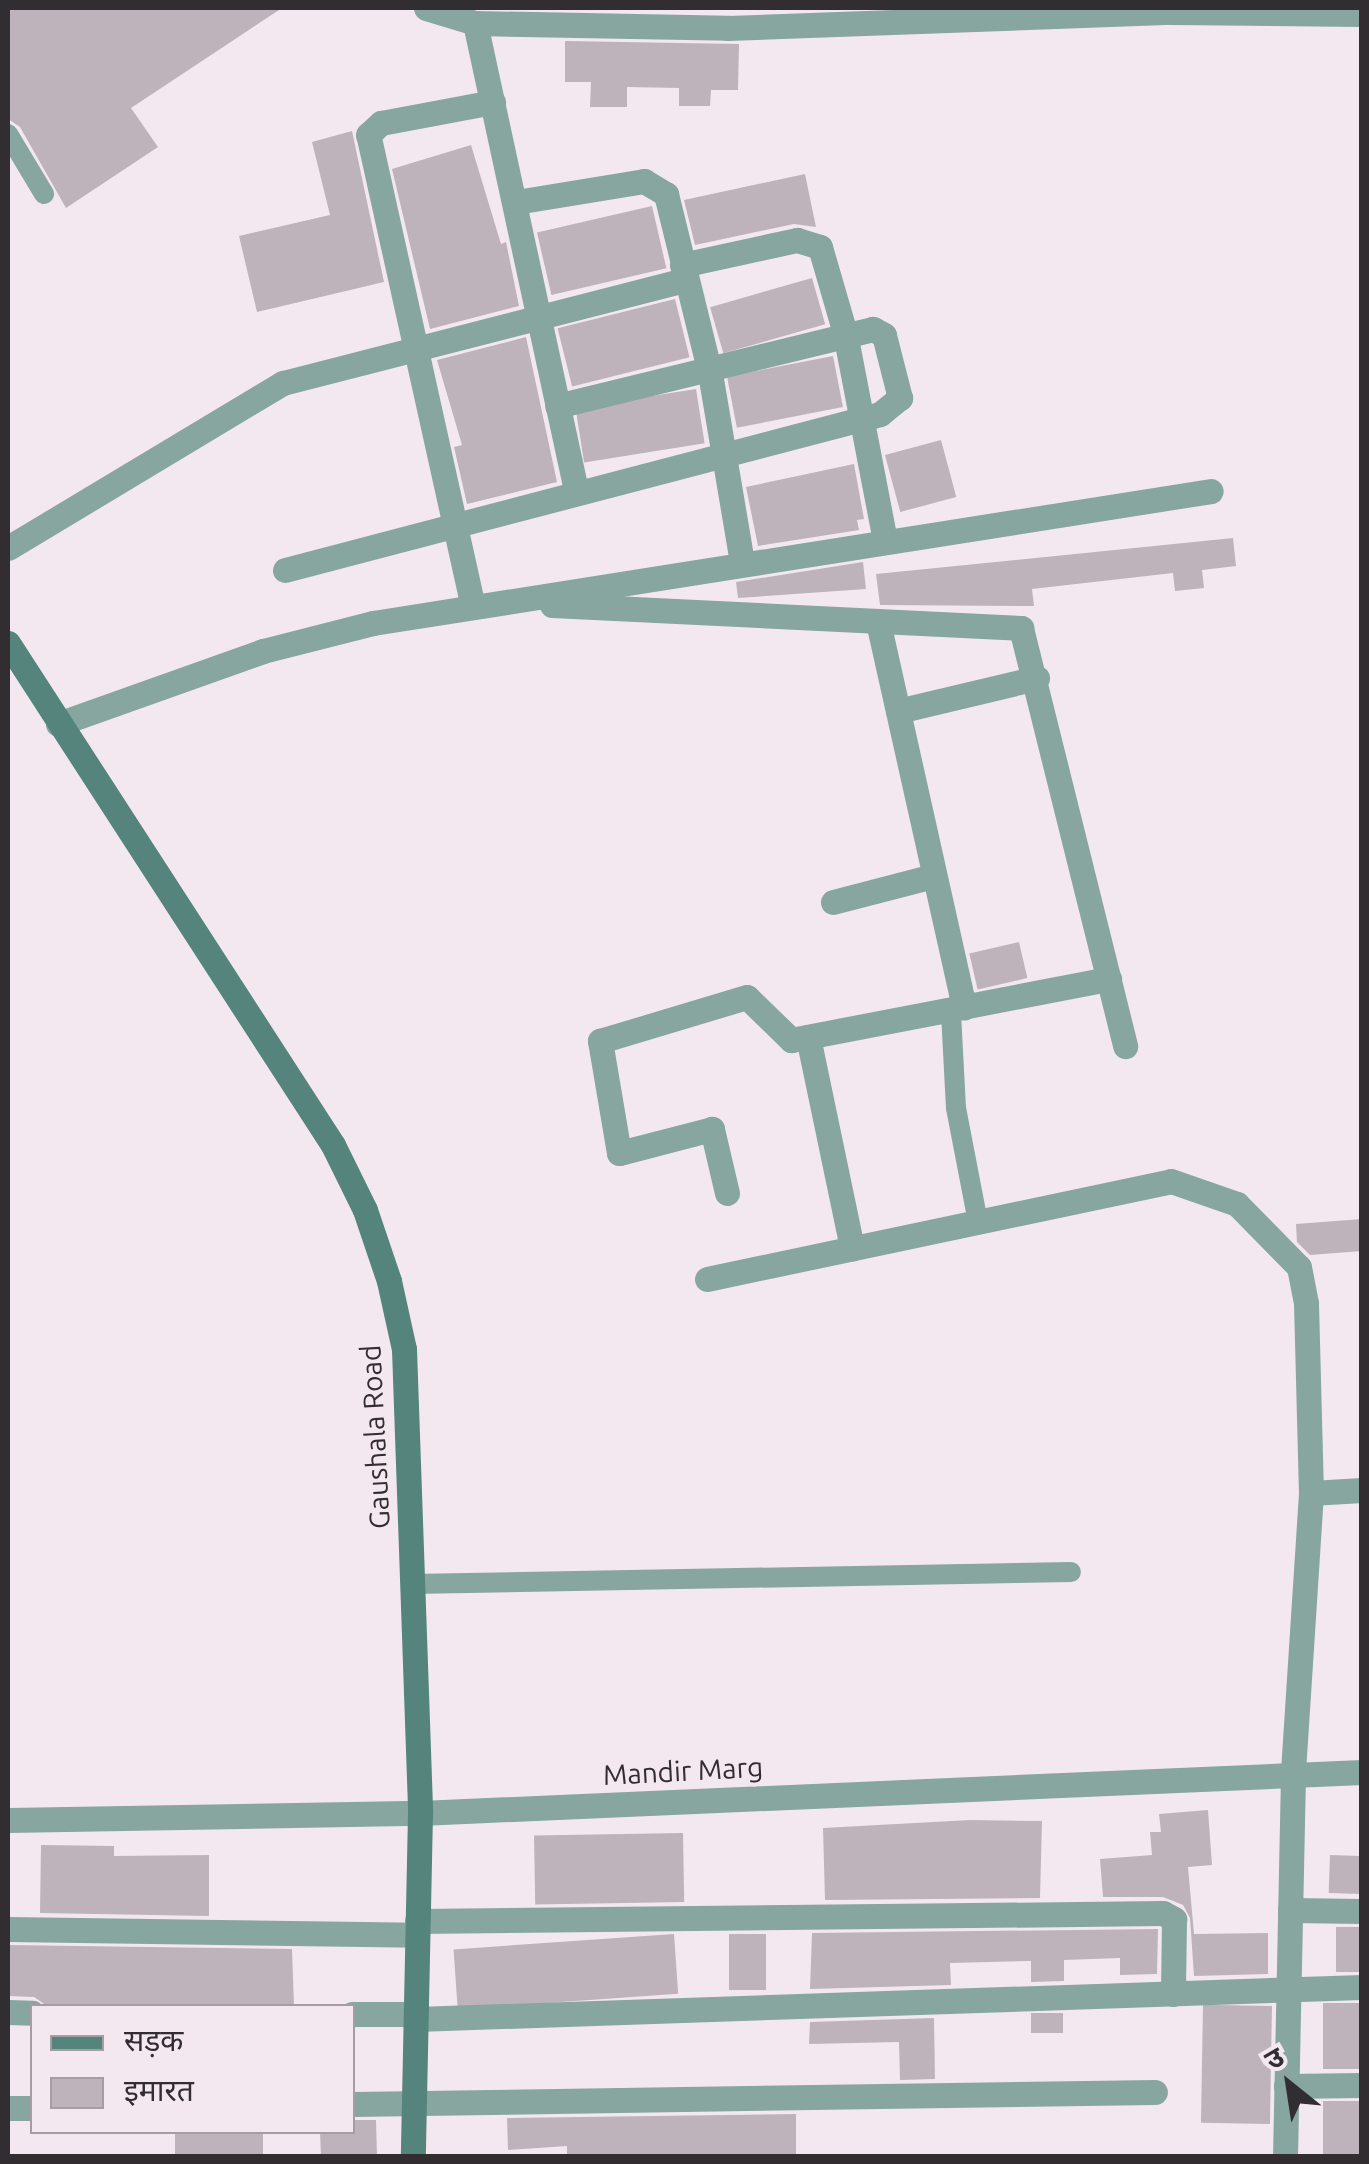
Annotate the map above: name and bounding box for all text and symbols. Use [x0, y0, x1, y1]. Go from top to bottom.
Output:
street label: Gaushala Road [353, 1344, 397, 1530]
street label: Mandir Marg [602, 1750, 764, 1792]
legend [30, 2004, 355, 2134]
text: सड़क [124, 2023, 183, 2057]
north arrow [1239, 2034, 1339, 2134]
text: उ [1259, 2040, 1289, 2075]
text: इमारत [124, 2073, 194, 2107]

